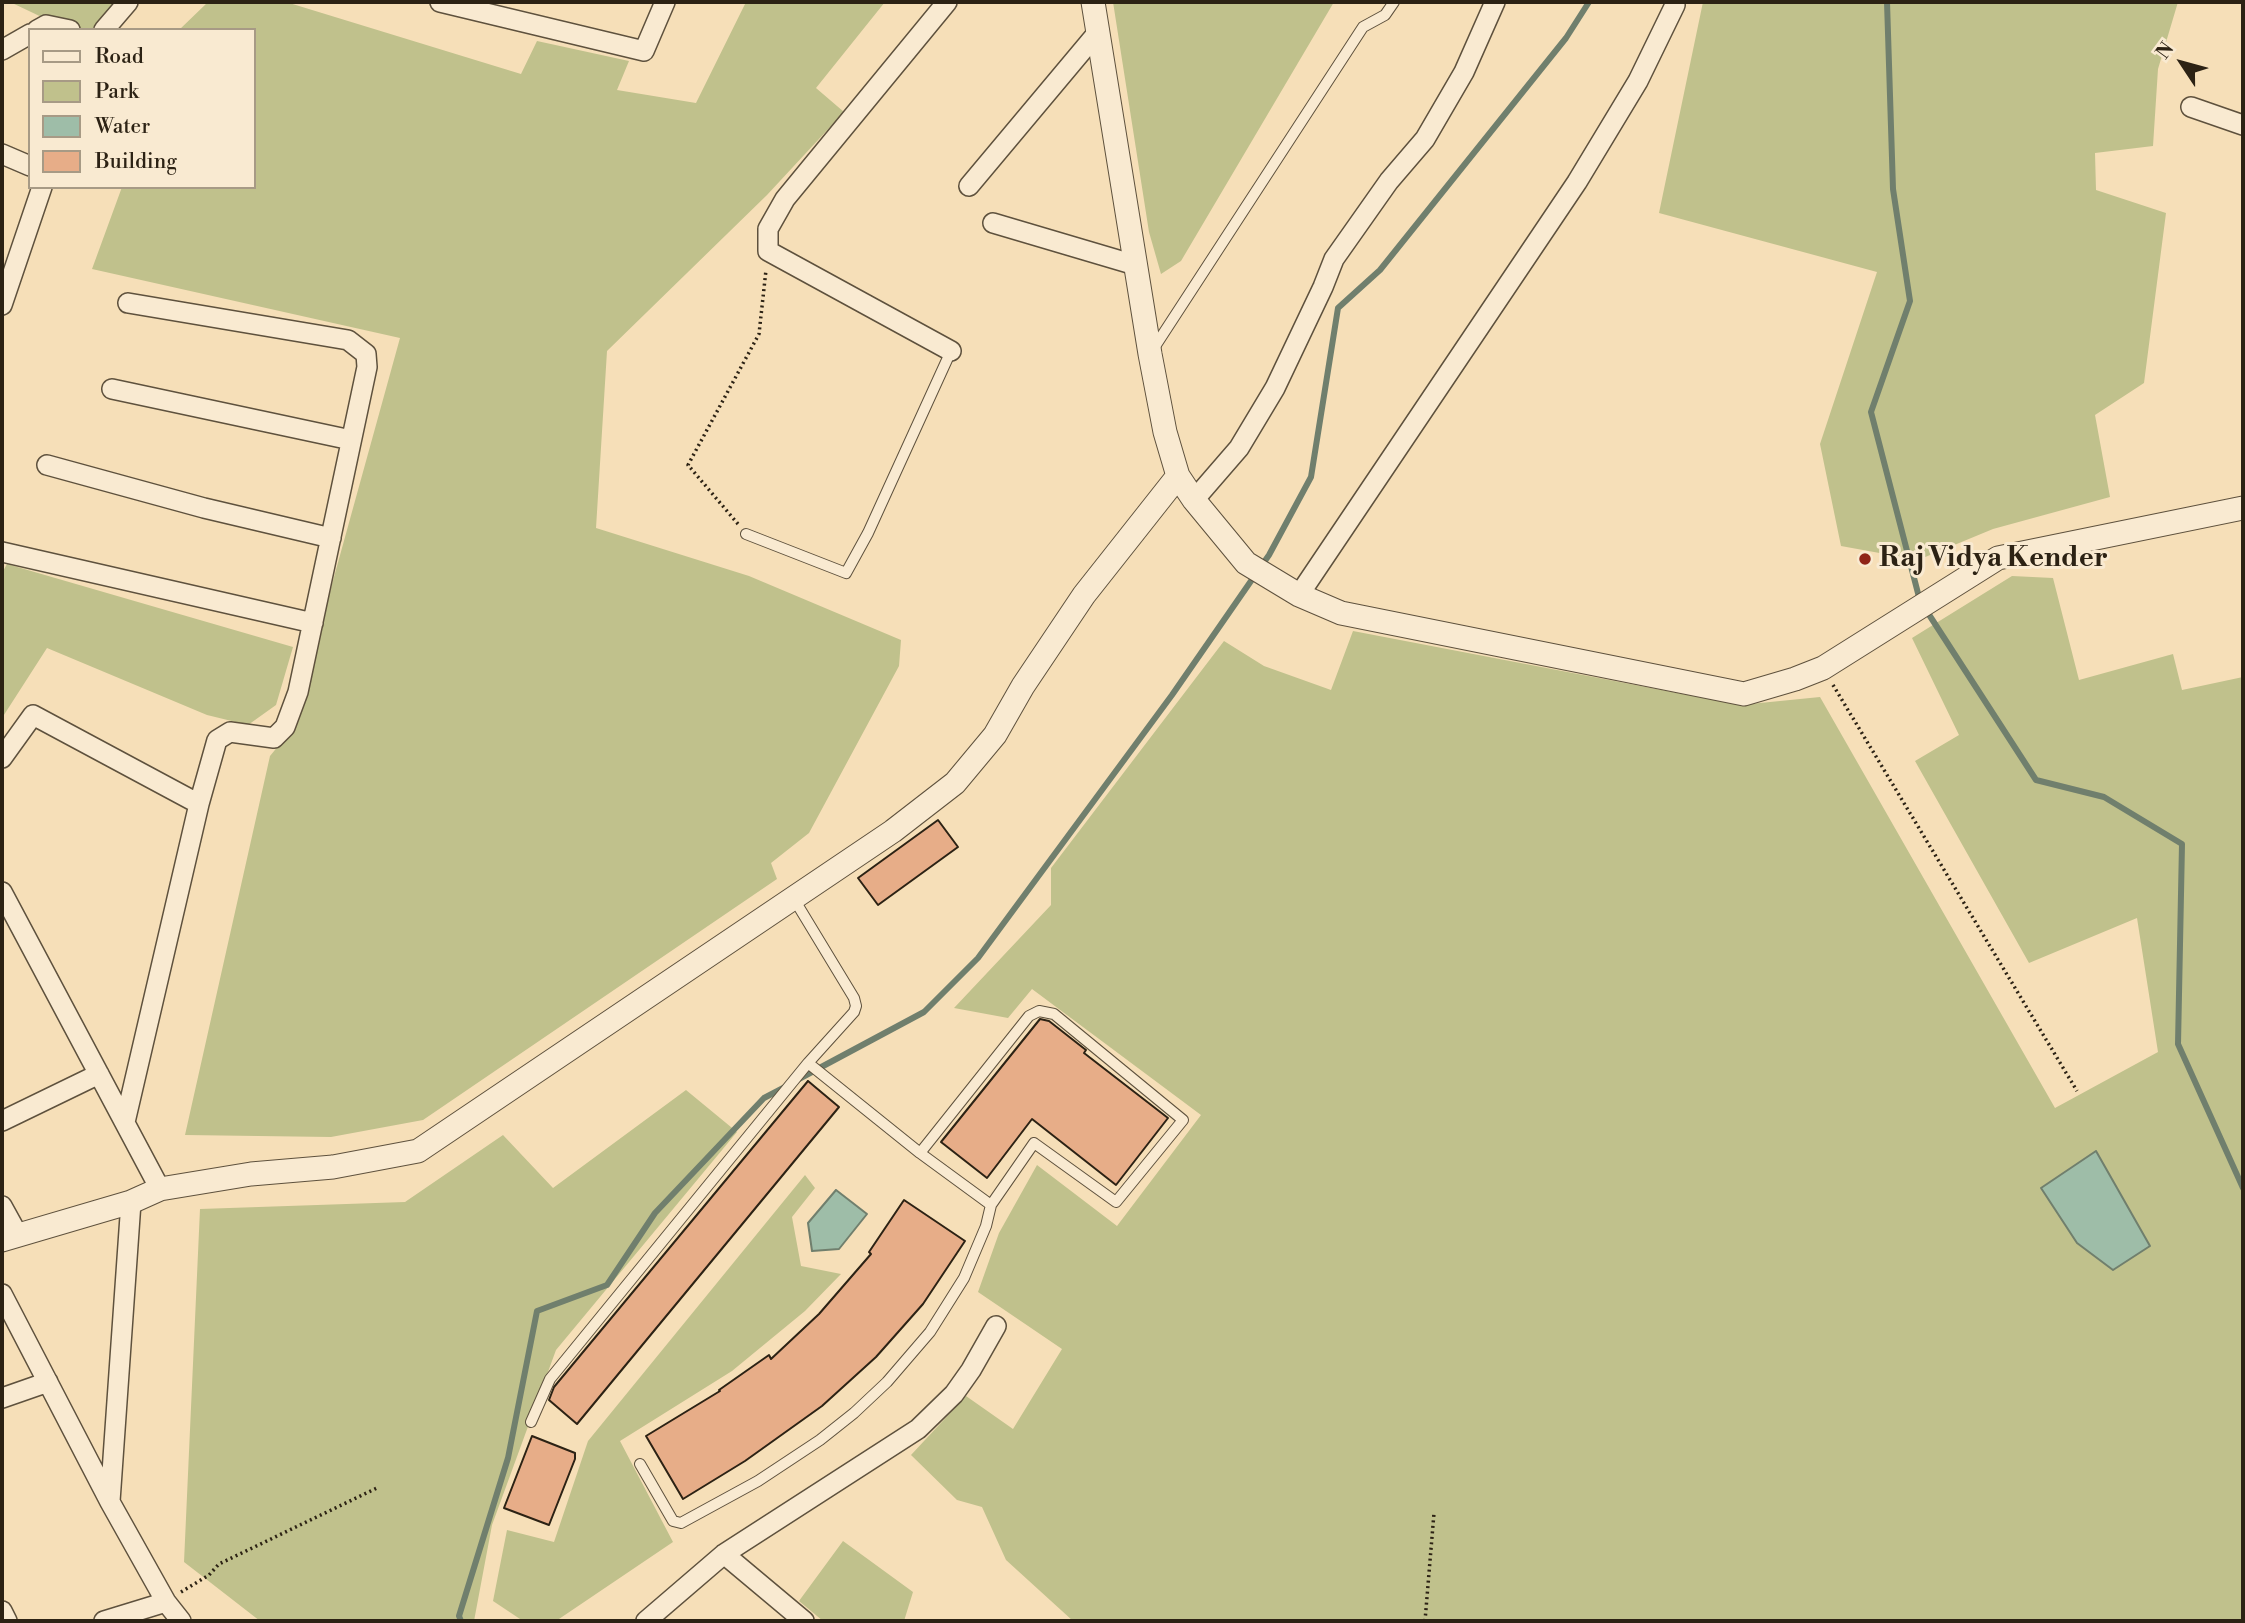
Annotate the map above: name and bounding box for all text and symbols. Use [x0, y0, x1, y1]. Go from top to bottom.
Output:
legend [28, 28, 256, 189]
north arrow [2147, 28, 2217, 98]
text: N [2151, 38, 2179, 64]
text: Road [95, 44, 144, 70]
text: Park [95, 79, 139, 105]
text: Water [95, 114, 150, 140]
text: Building [95, 149, 177, 175]
place label: Raj Vidya Kender [1879, 542, 2108, 576]
marker: Raj Vidya Kender [1857, 551, 1873, 567]

